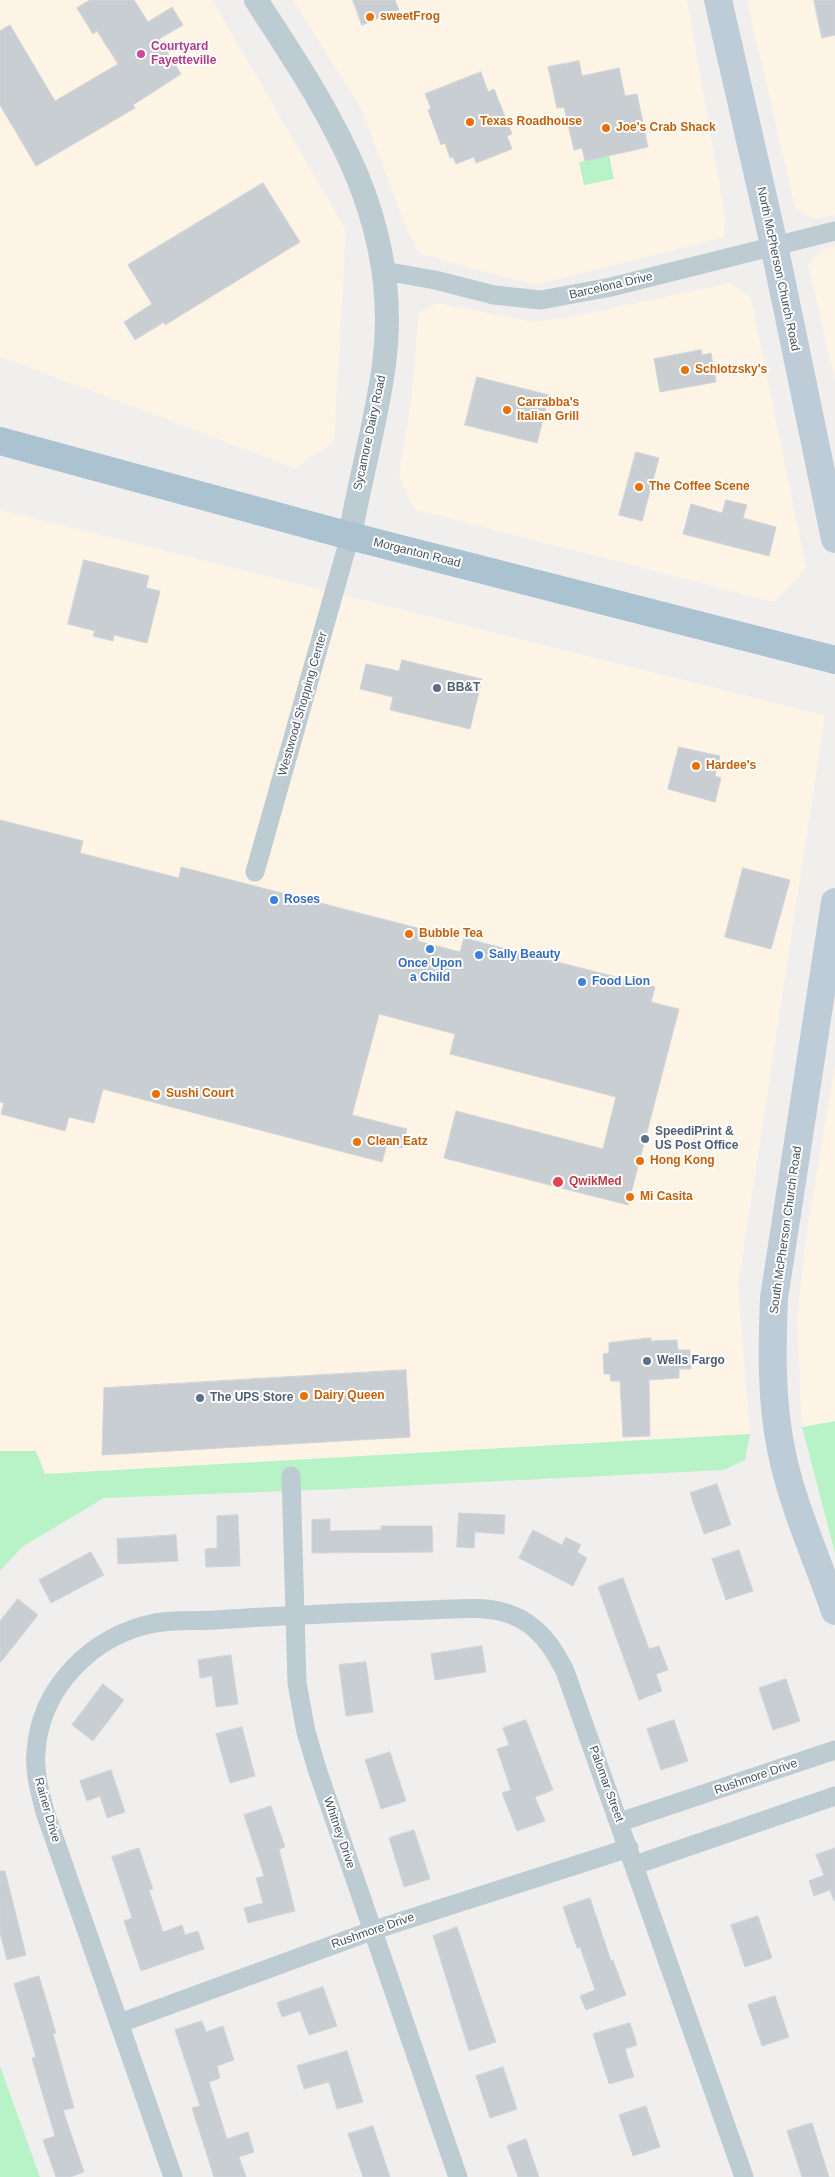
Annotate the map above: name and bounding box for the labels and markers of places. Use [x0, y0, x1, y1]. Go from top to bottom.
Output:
place label: sweetFrog [380, 10, 440, 24]
marker: sweetFrog [364, 11, 376, 23]
place label: Courtyard Fayetteville [151, 40, 216, 68]
marker: Courtyard Fayetteville [135, 48, 147, 60]
place label: Texas Roadhouse [480, 115, 582, 129]
marker: Texas Roadhouse [464, 116, 476, 128]
place label: Joe's Crab Shack [616, 121, 716, 135]
marker: Joe's Crab Shack [600, 122, 612, 134]
place label: Schlotzsky's [695, 363, 767, 377]
marker: Schlotzsky's [679, 364, 691, 376]
place label: Carrabba's Italian Grill [517, 396, 579, 424]
marker: Carrabba's Italian Grill [501, 404, 513, 416]
place label: The Coffee Scene [649, 480, 750, 494]
marker: The Coffee Scene [633, 481, 645, 493]
place label: BB&T [447, 681, 480, 695]
marker: BB&T [431, 682, 443, 694]
place label: Hardee's [706, 759, 756, 773]
marker: Hardee's [690, 760, 702, 772]
place label: Roses [284, 893, 320, 907]
marker: Roses [268, 894, 280, 906]
place label: Bubble Tea [419, 927, 483, 941]
marker: Bubble Tea [403, 928, 415, 940]
marker: Once Upon a Child [424, 943, 436, 955]
place label: Sally Beauty [489, 948, 560, 962]
marker: Sally Beauty [473, 949, 485, 961]
place label: Once Upon a Child [398, 957, 462, 985]
place label: Food Lion [592, 975, 650, 989]
marker: Food Lion [576, 976, 588, 988]
place label: Sushi Court [166, 1087, 234, 1101]
marker: Sushi Court [150, 1088, 162, 1100]
place label: SpeediPrint & US Post Office [655, 1125, 738, 1153]
marker: SpeediPrint & US Post Office [639, 1133, 651, 1145]
place label: Clean Eatz [367, 1135, 428, 1149]
marker: Clean Eatz [351, 1136, 363, 1148]
place label: Hong Kong [650, 1154, 715, 1168]
marker: Hong Kong [634, 1155, 646, 1167]
marker: QwikMed [551, 1175, 565, 1189]
place label: QwikMed [569, 1175, 622, 1189]
place label: Mi Casita [640, 1190, 693, 1204]
marker: Mi Casita [624, 1191, 636, 1203]
place label: Wells Fargo [657, 1354, 725, 1368]
marker: Wells Fargo [641, 1355, 653, 1367]
place label: Dairy Queen [314, 1389, 385, 1403]
marker: Dairy Queen [298, 1390, 310, 1402]
place label: The UPS Store [210, 1391, 293, 1405]
marker: The UPS Store [194, 1392, 206, 1404]

